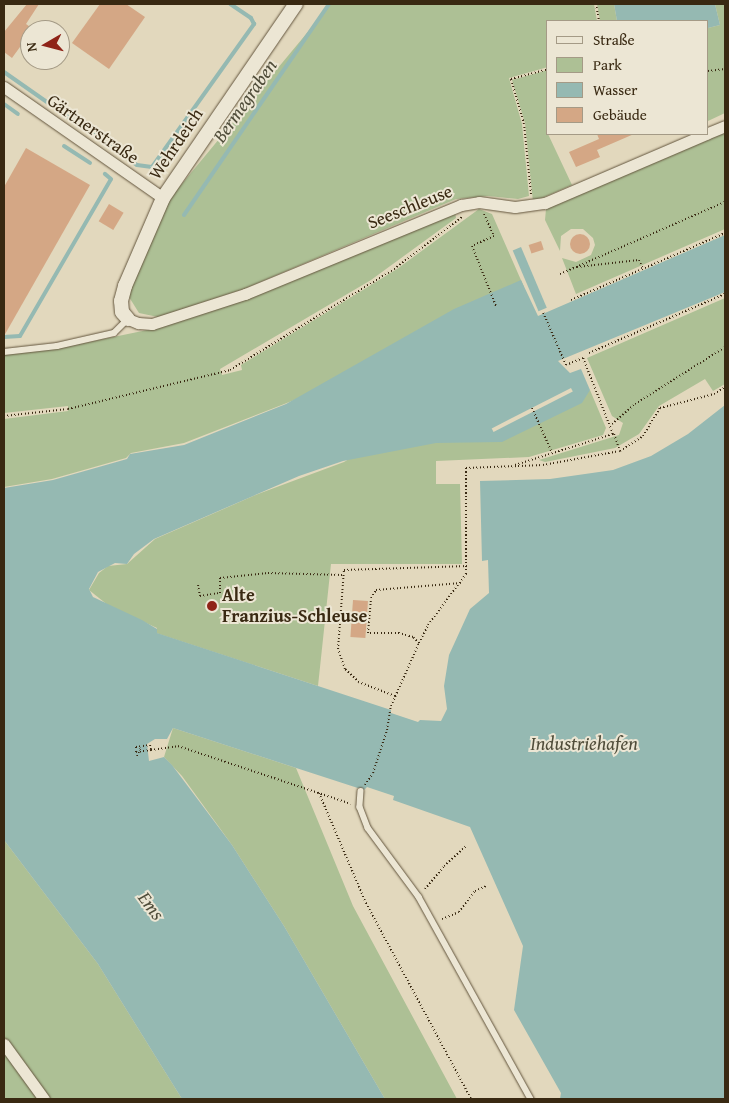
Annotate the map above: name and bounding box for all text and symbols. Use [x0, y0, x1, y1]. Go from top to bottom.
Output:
north arrow [20, 20, 70, 70]
legend [546, 20, 709, 135]
text: Straße [593, 29, 635, 50]
text: N [21, 41, 42, 53]
text: Park [593, 54, 622, 75]
water label: Bermegraben [208, 55, 282, 147]
text: Wasser [593, 79, 637, 100]
street label: Gärtnerstraße [43, 89, 143, 169]
street label: Wehrdeich [144, 104, 208, 184]
text: Gebäude [593, 104, 647, 125]
street label: Seeschleuse [364, 180, 456, 234]
place label: Alte Franzius-Schleuse [222, 585, 367, 628]
marker: Alte Franzius-Schleuse [206, 600, 218, 612]
water label: Industriehafen [530, 733, 638, 755]
water label: Ems [133, 887, 169, 925]

